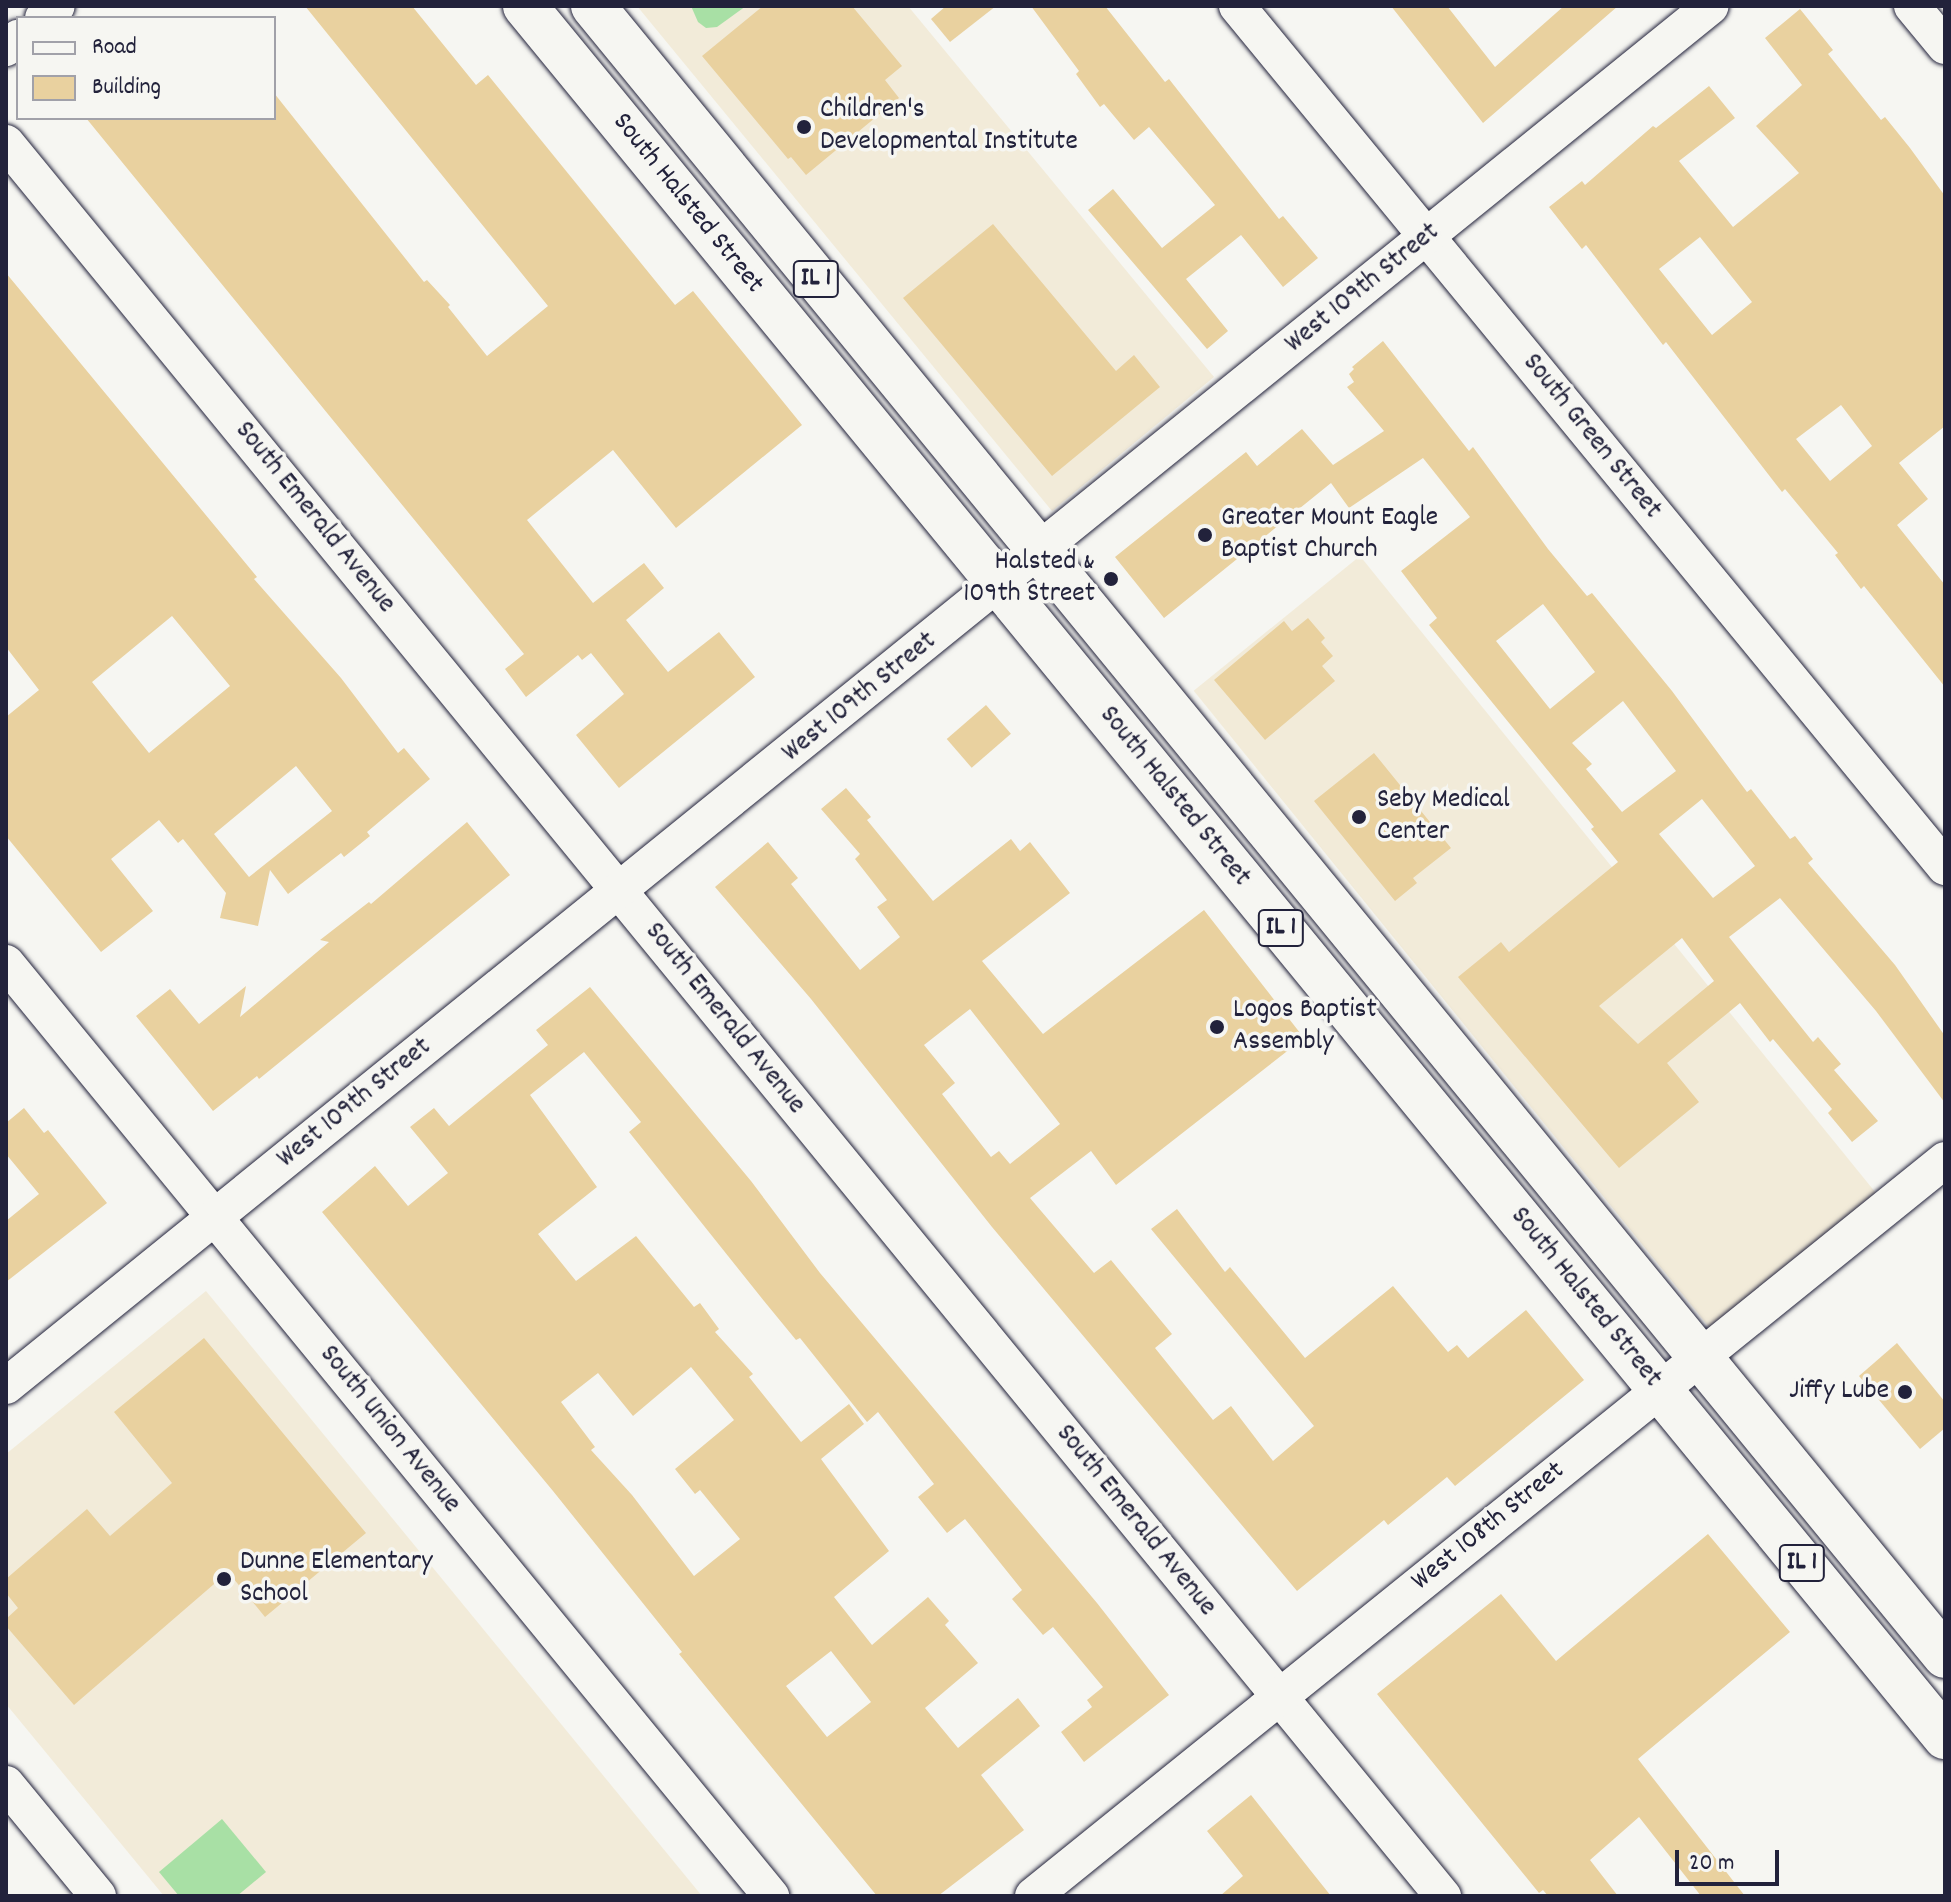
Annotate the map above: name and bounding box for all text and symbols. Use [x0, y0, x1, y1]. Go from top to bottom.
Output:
legend [16, 16, 276, 120]
text: Road [92, 31, 137, 65]
text: Building [92, 71, 161, 105]
place label: Children's Developmental Institute [820, 94, 1078, 160]
street label: South Halsted Street [604, 107, 770, 301]
marker: Children's Developmental Institute [795, 118, 813, 136]
street label: West 109th Street [1279, 217, 1447, 361]
road number: IL 1 [792, 257, 840, 301]
street label: South Green Street [1514, 348, 1668, 526]
street label: South Emerald Avenue [226, 415, 402, 621]
place label: Greater Mount Eagle Baptist Church [1221, 502, 1438, 568]
marker: Greater Mount Eagle Baptist Church [1196, 526, 1214, 544]
place label: Halsted & 109th Street [963, 546, 1095, 612]
marker: Halsted & 109th Street [1102, 570, 1120, 588]
street label: West 109th Street [776, 626, 944, 770]
street label: South Halsted Street [1091, 700, 1257, 894]
place label: Seby Medical Center [1377, 784, 1510, 850]
marker: Seby Medical Center [1348, 806, 1370, 828]
road number: IL 1 [1257, 906, 1305, 950]
street label: South Emerald Avenue [636, 916, 812, 1122]
place label: Logos Baptist Assembly [1233, 994, 1377, 1060]
marker: Logos Baptist Assembly [1208, 1018, 1226, 1036]
street label: West 109th Street [271, 1032, 439, 1176]
street label: South Halsted Street [1502, 1201, 1668, 1395]
street label: South Union Avenue [311, 1339, 467, 1521]
place label: Jiffy Lube [1789, 1375, 1889, 1409]
marker: Jiffy Lube [1896, 1383, 1914, 1401]
street label: South Emerald Avenue [1047, 1418, 1223, 1624]
street label: West 108th Street [1406, 1455, 1572, 1599]
road number: IL 1 [1778, 1541, 1826, 1585]
place label: Dunne Elementary School [240, 1546, 432, 1612]
marker: Dunne Elementary School [215, 1570, 233, 1588]
scale bar [1679, 1834, 1783, 1884]
text: 20 m [1689, 1847, 1735, 1881]

